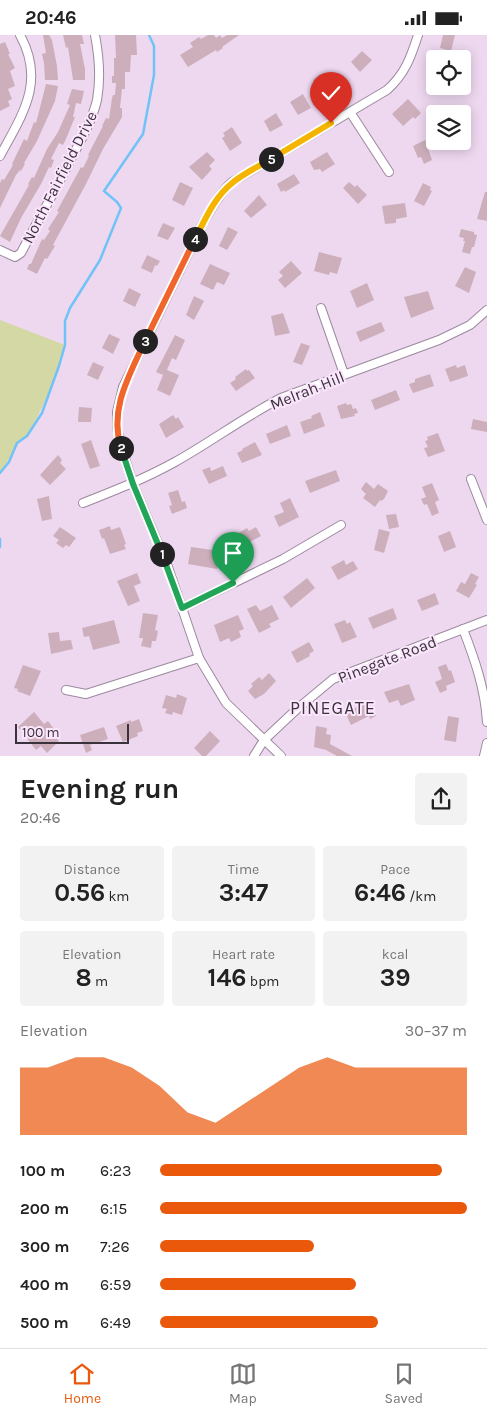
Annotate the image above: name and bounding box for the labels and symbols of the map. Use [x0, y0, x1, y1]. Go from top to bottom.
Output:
pin [310, 72, 352, 123]
street label: North Fairfield Drive [18, 108, 101, 247]
pin: 5 [258, 147, 284, 171]
pin: 4 [182, 227, 208, 251]
pin: 3 [132, 329, 158, 353]
street label: Melrah Hill [267, 367, 347, 414]
pin: 2 [108, 435, 134, 461]
pin [212, 532, 254, 583]
pin: 1 [150, 541, 174, 567]
street label: Pinegate Road [335, 632, 439, 687]
district label: PINEGATE [290, 697, 376, 719]
scale bar [15, 721, 129, 744]

